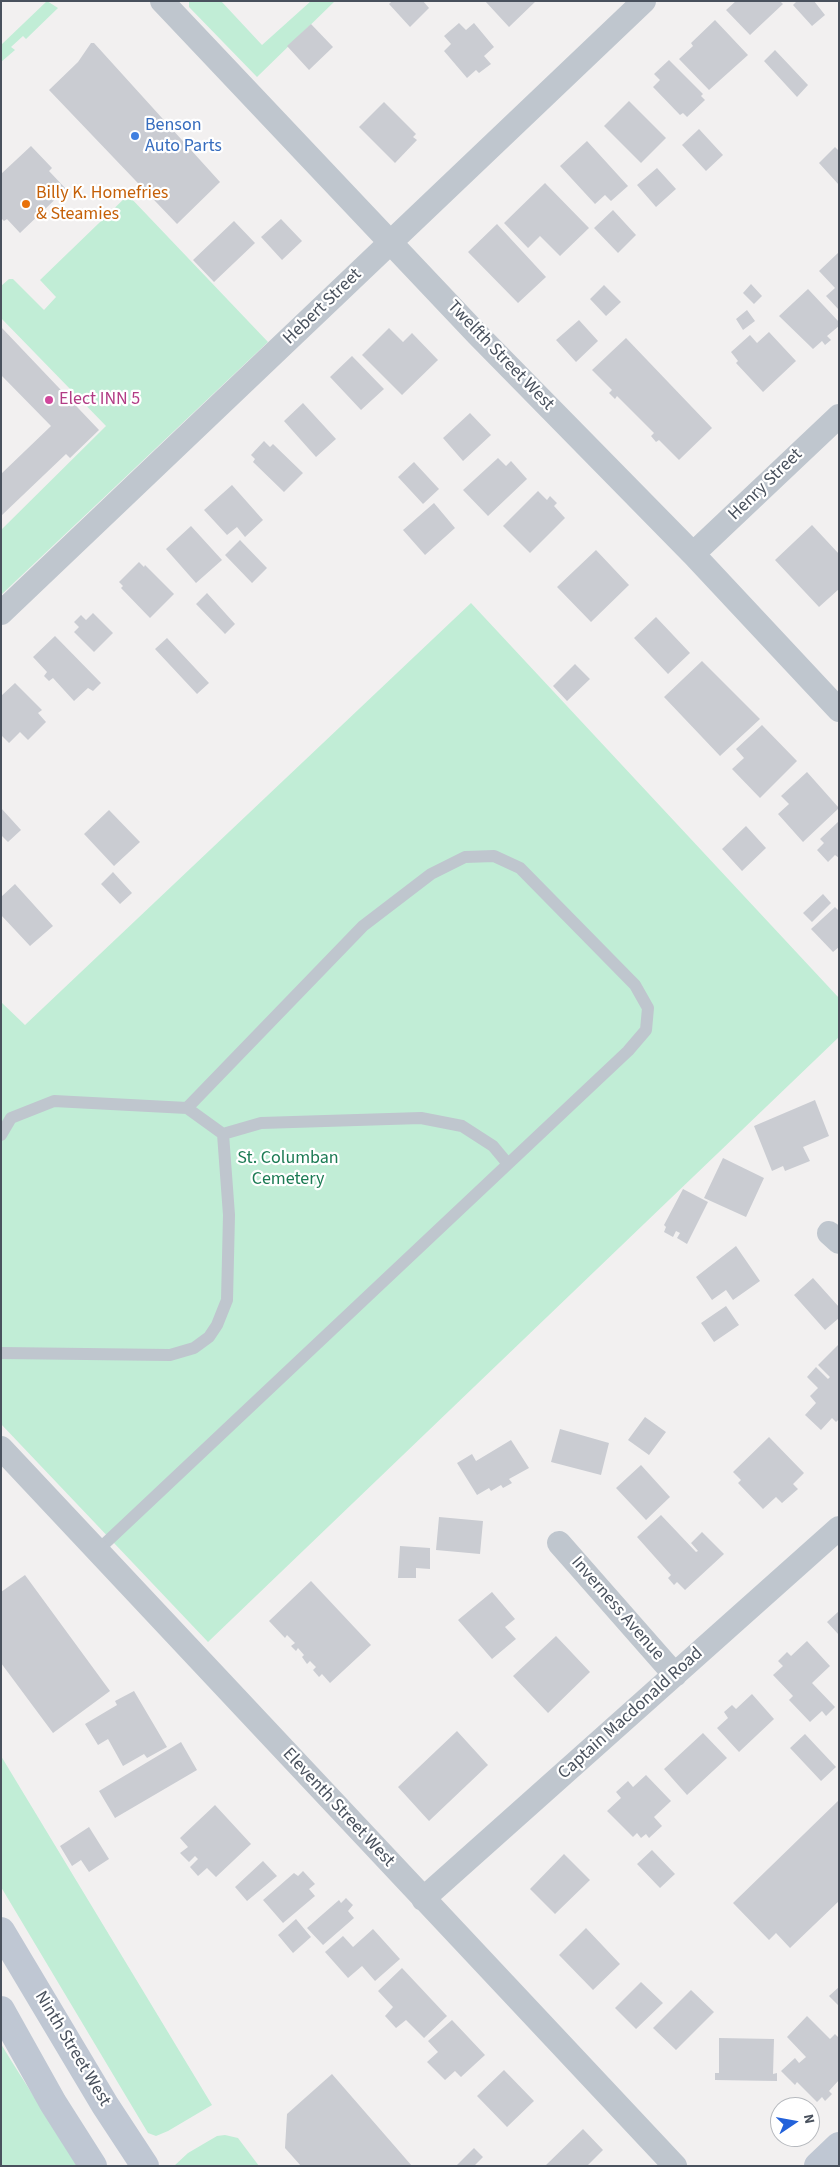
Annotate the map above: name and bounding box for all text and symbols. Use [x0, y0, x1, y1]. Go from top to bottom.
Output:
place label: Benson Auto Parts [145, 115, 222, 158]
marker: Benson Auto Parts [129, 130, 141, 142]
place label: Billy K. Homefries & Steamies [36, 183, 168, 225]
marker: Billy K. Homefries & Steamies [20, 198, 32, 210]
street label: Hebert Street [279, 264, 367, 350]
street label: Twelfth Street West [442, 297, 558, 415]
place label: Elect INN 5 [59, 389, 140, 411]
marker: Elect INN 5 [43, 394, 55, 406]
street label: Henry Street [725, 444, 807, 526]
park label: St. Columban Cemetery [237, 1148, 339, 1190]
street label: Inverness Avenue [566, 1552, 668, 1666]
street label: Captain Macdonald Road [554, 1643, 708, 1785]
street label: Eleventh Street West [277, 1744, 399, 1872]
street label: Ninth Street West [29, 1988, 115, 2110]
north arrow [770, 2097, 820, 2147]
text: N [798, 2112, 819, 2126]

